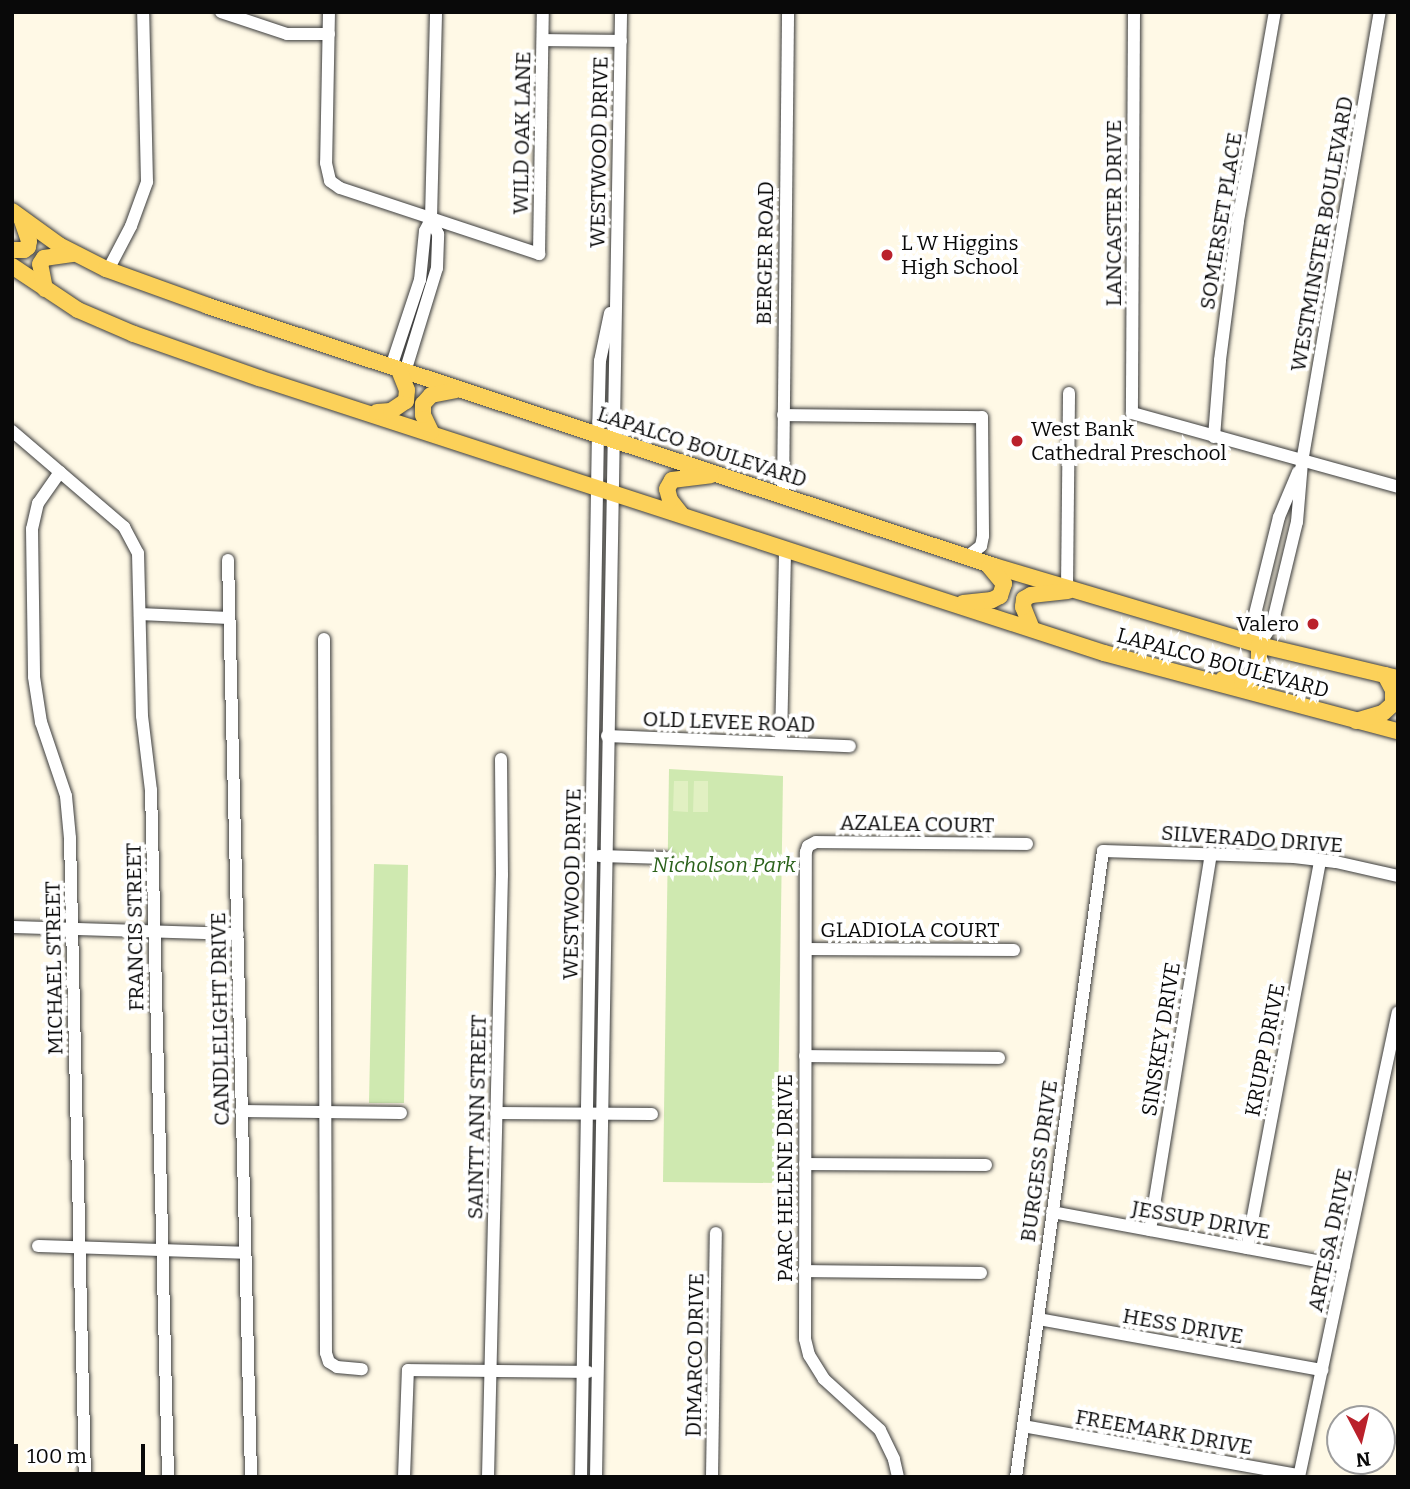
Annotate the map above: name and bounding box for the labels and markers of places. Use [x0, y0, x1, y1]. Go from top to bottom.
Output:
place label: L W Higgins High School [901, 230, 1019, 280]
marker: L W Higgins High School [879, 247, 895, 263]
place label: West Bank Cathedral Preschool [1031, 416, 1227, 466]
marker: West Bank Cathedral Preschool [1009, 433, 1025, 449]
place label: Valero [1236, 611, 1299, 637]
marker: Valero [1305, 616, 1321, 632]

